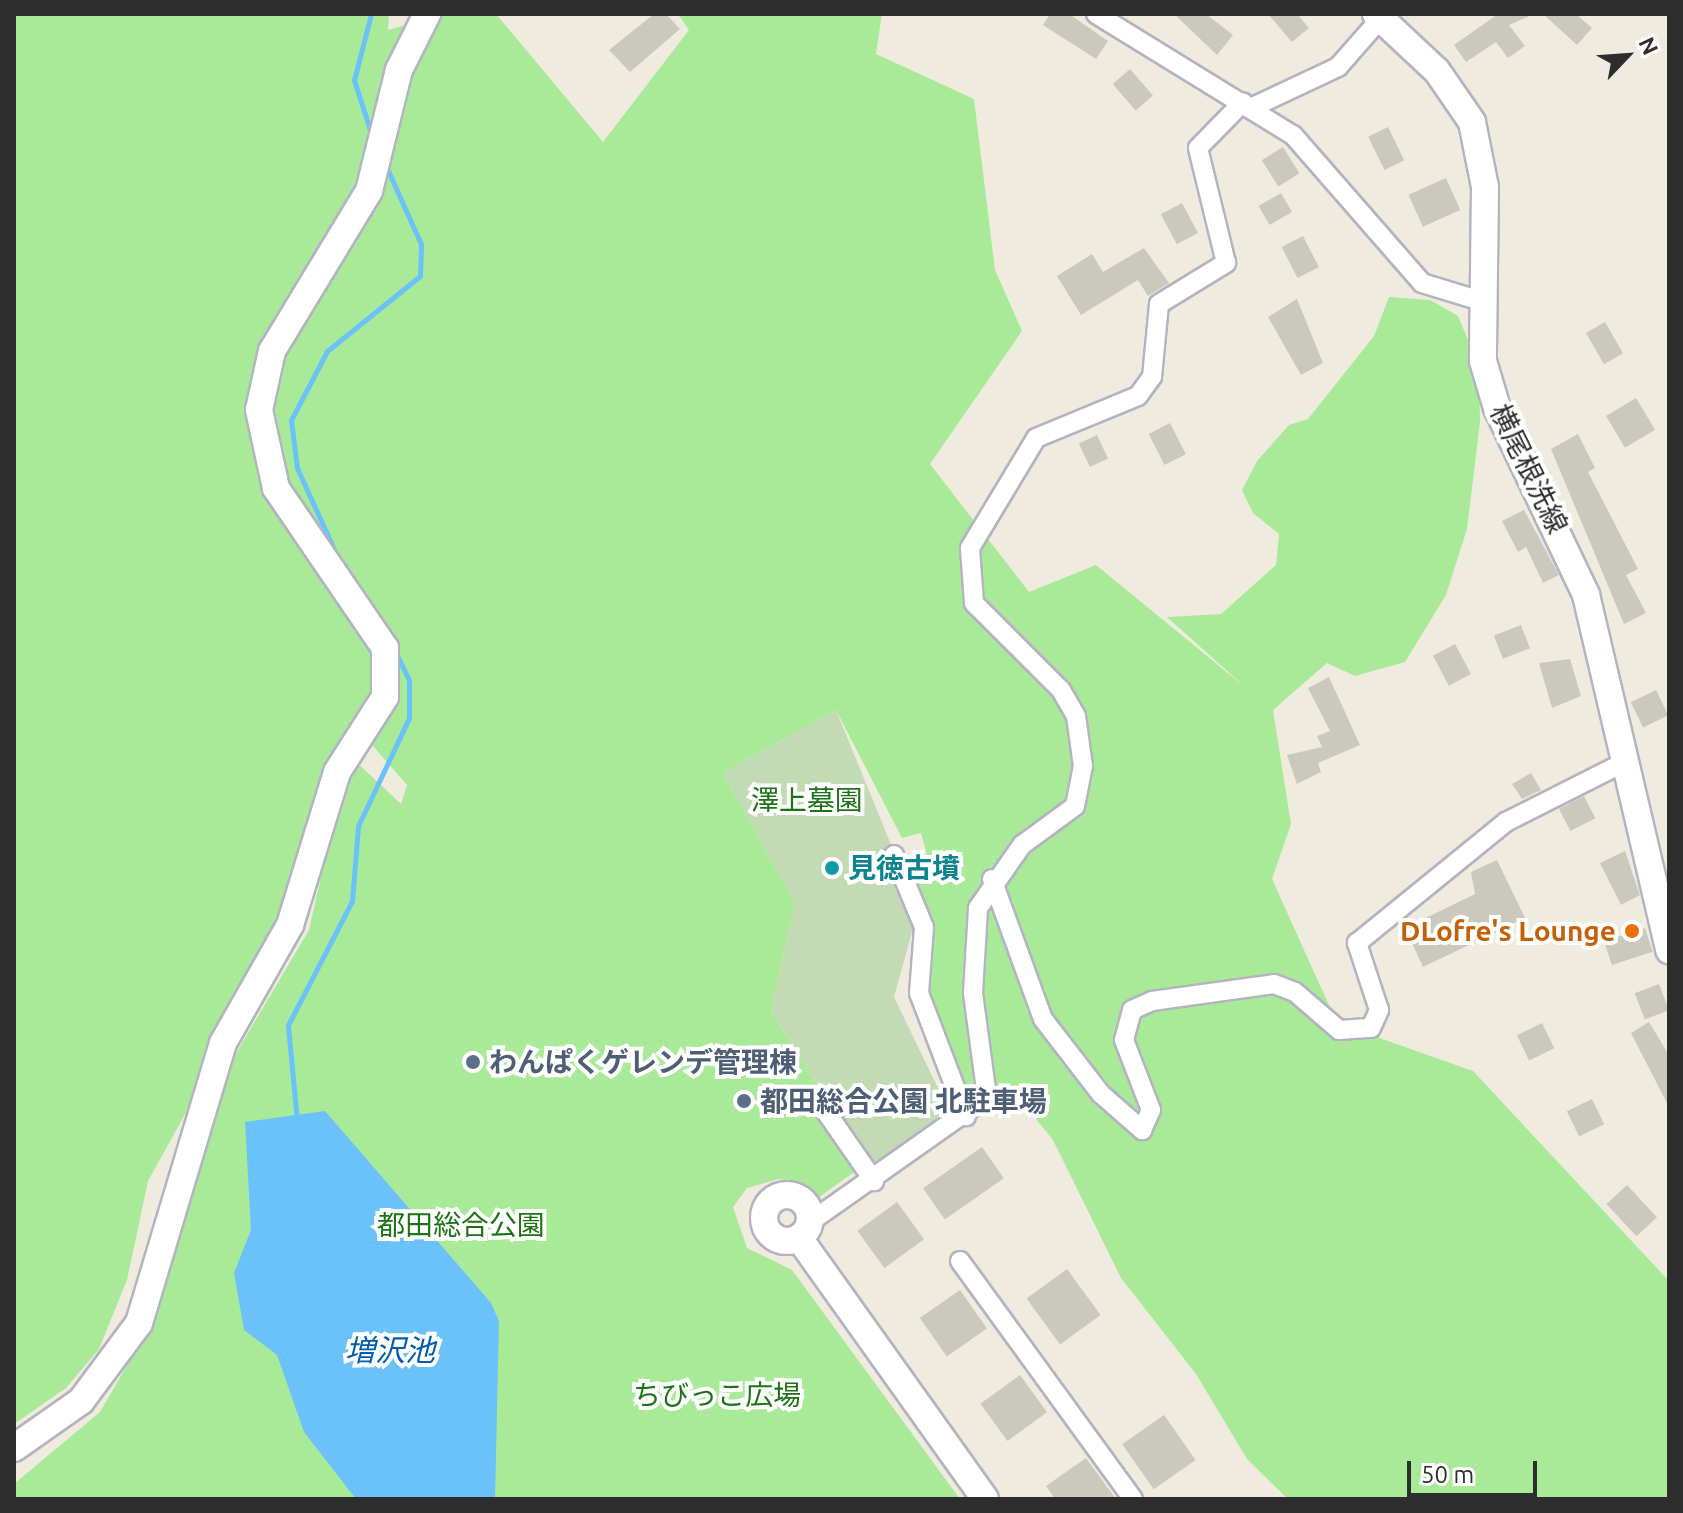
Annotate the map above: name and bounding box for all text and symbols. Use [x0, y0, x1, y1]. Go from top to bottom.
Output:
north arrow [1587, 16, 1667, 96]
text: N [1634, 33, 1664, 58]
street label: 横尾根洗線 [1483, 399, 1575, 539]
park label: 澤上墓園 [751, 783, 863, 817]
place label: 見徳古墳 [848, 851, 960, 885]
marker: 見徳古墳 [823, 859, 841, 877]
place label: DLofre's Lounge [1400, 914, 1616, 948]
marker: DLofre's Lounge [1623, 922, 1641, 940]
place label: わんぱくゲレンデ管理棟 [489, 1045, 797, 1079]
marker: わんぱくゲレンデ管理棟 [464, 1053, 482, 1071]
place label: 都田総合公園 北駐車場 [760, 1084, 1047, 1118]
marker: 都田総合公園 北駐車場 [735, 1092, 753, 1110]
park label: 都田総合公園 [377, 1208, 545, 1242]
water label: 増沢池 [345, 1332, 435, 1368]
park label: ちびっこ広場 [633, 1378, 801, 1412]
scale bar [1411, 1445, 1541, 1495]
text: 50 m [1421, 1461, 1474, 1488]

